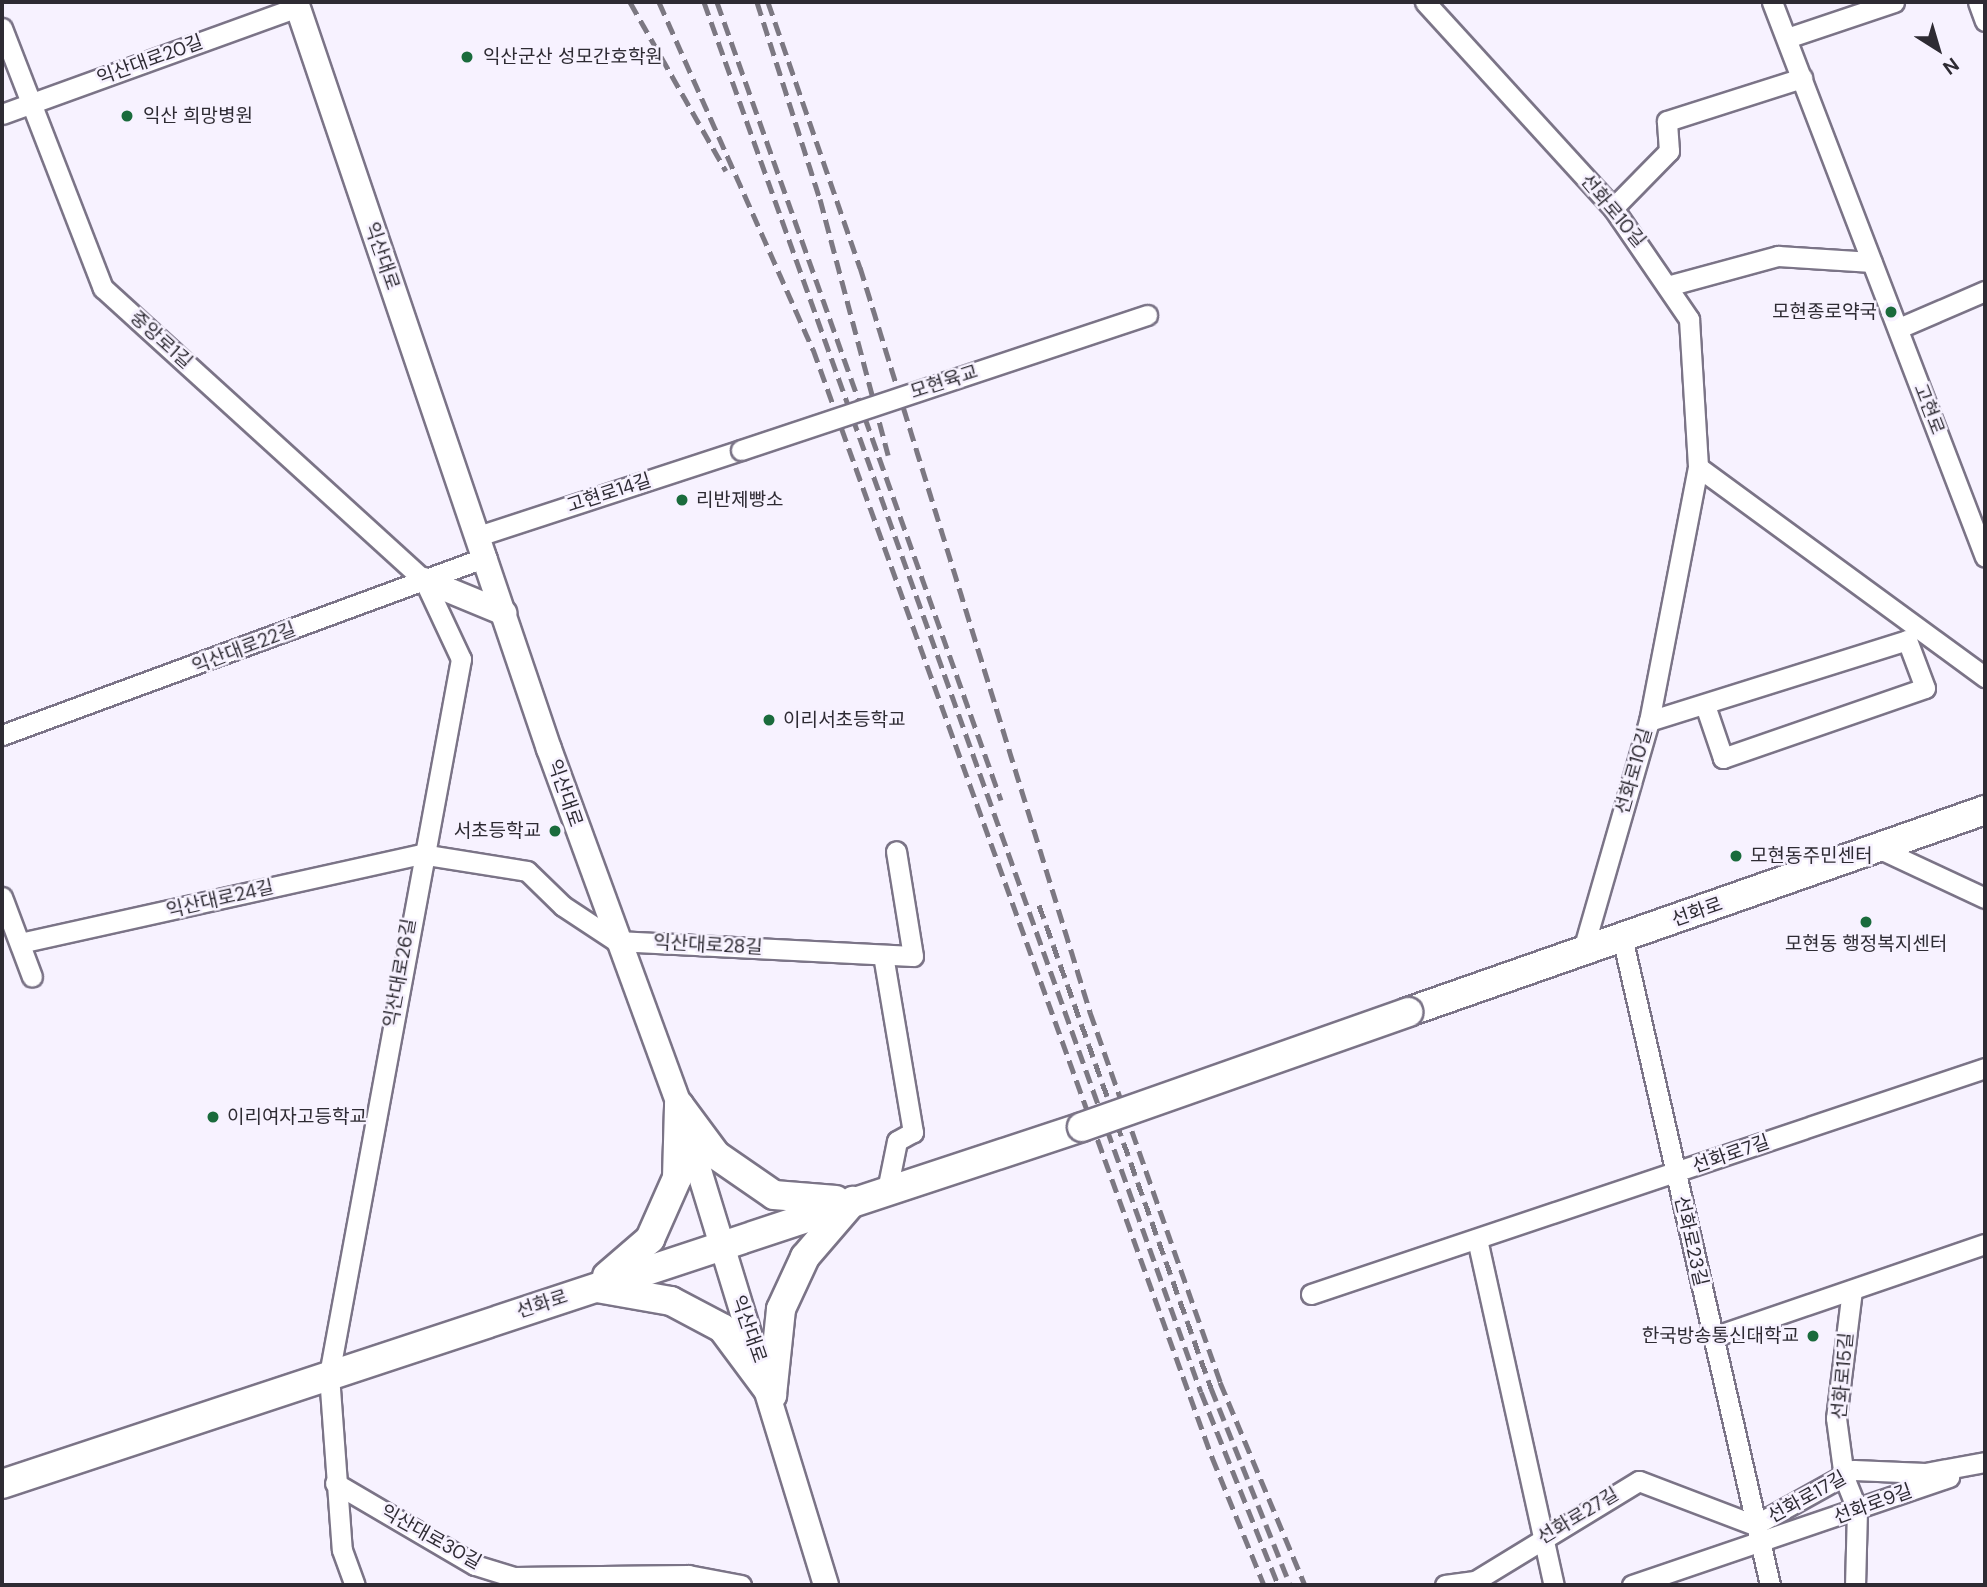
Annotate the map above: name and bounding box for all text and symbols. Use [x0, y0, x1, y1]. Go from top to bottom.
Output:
north arrow [1903, 14, 1973, 84]
street label: 익산대로20길 [94, 30, 206, 90]
place label: 익산군산 성모간호학원 [483, 46, 663, 68]
marker: 익산군산 성모간호학원 [457, 47, 477, 67]
text: N [1938, 52, 1964, 80]
place label: 익산 희망병원 [143, 105, 253, 127]
marker: 익산 희망병원 [117, 106, 137, 126]
street label: 선화로10길 [1576, 170, 1650, 252]
street label: 익산대로 [360, 219, 404, 293]
place label: 모현종로약국 [1772, 301, 1877, 323]
marker: 모현종로약국 [1883, 304, 1899, 320]
street label: 중앙로1길 [125, 306, 197, 374]
street label: 모현육교 [907, 360, 981, 404]
street label: 고현로 [1909, 380, 1949, 438]
street label: 고현로14길 [564, 469, 654, 517]
place label: 리반제빵소 [696, 489, 783, 511]
marker: 리반제빵소 [674, 492, 690, 508]
street label: 익산대로22길 [189, 618, 299, 678]
place label: 이리서초등학교 [783, 709, 905, 731]
marker: 이리서초등학교 [761, 712, 777, 728]
street label: 선화로10길 [1611, 725, 1657, 817]
street label: 익산대로 [543, 756, 587, 830]
place label: 서초등학교 [454, 820, 541, 842]
marker: 서초등학교 [547, 823, 563, 839]
place label: 모현동주민센터 [1750, 845, 1872, 867]
marker: 모현동주민센터 [1728, 848, 1744, 864]
street label: 익산대로24길 [164, 876, 276, 922]
street label: 선화로 [1668, 893, 1726, 931]
marker: 모현동 행정복지센터 [1858, 914, 1874, 930]
street label: 익산대로26길 [379, 917, 421, 1029]
street label: 익산대로28길 [653, 931, 763, 959]
place label: 모현동 행정복지센터 [1785, 933, 1947, 955]
place label: 이리여자고등학교 [227, 1106, 367, 1128]
marker: 이리여자고등학교 [205, 1109, 221, 1125]
street label: 선화로7길 [1689, 1130, 1773, 1178]
street label: 선화로23길 [1670, 1194, 1712, 1288]
street label: 선화로 [514, 1285, 570, 1323]
street label: 익산대로 [727, 1292, 771, 1366]
place label: 한국방송통신대학교 [1642, 1325, 1799, 1347]
marker: 한국방송통신대학교 [1805, 1328, 1821, 1344]
street label: 선화로15길 [1828, 1331, 1858, 1421]
street label: 선화로17길 [1764, 1466, 1850, 1528]
street label: 선화로9길 [1831, 1479, 1915, 1529]
street label: 선화로27길 [1533, 1483, 1623, 1549]
street label: 익산대로30길 [377, 1500, 485, 1574]

